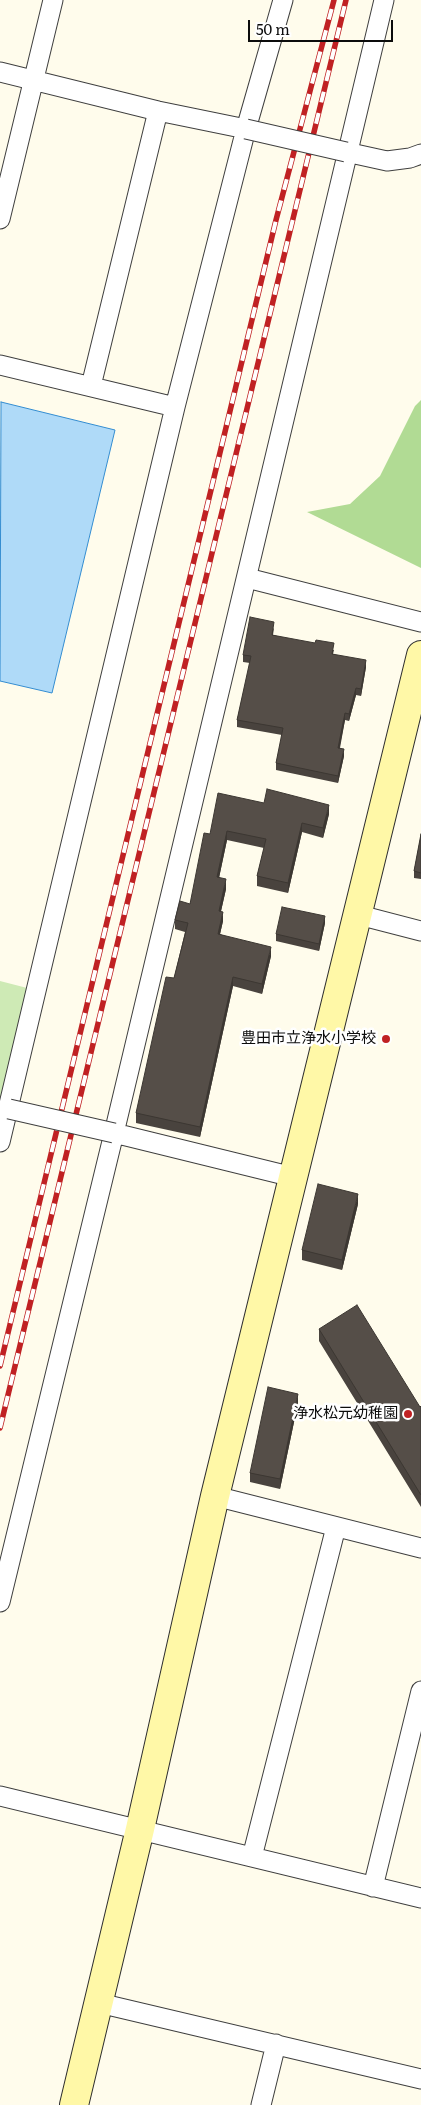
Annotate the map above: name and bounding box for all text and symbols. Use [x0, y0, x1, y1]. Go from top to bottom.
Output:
scale bar [251, 10, 396, 42]
text: 50 m [256, 17, 290, 40]
place label: 豊田市立浄水小学校 [241, 1030, 376, 1048]
marker: 豊田市立浄水小学校 [380, 1033, 392, 1045]
place label: 浄水松元幼稚園 [293, 1405, 398, 1423]
marker: 浄水松元幼稚園 [402, 1408, 414, 1420]

